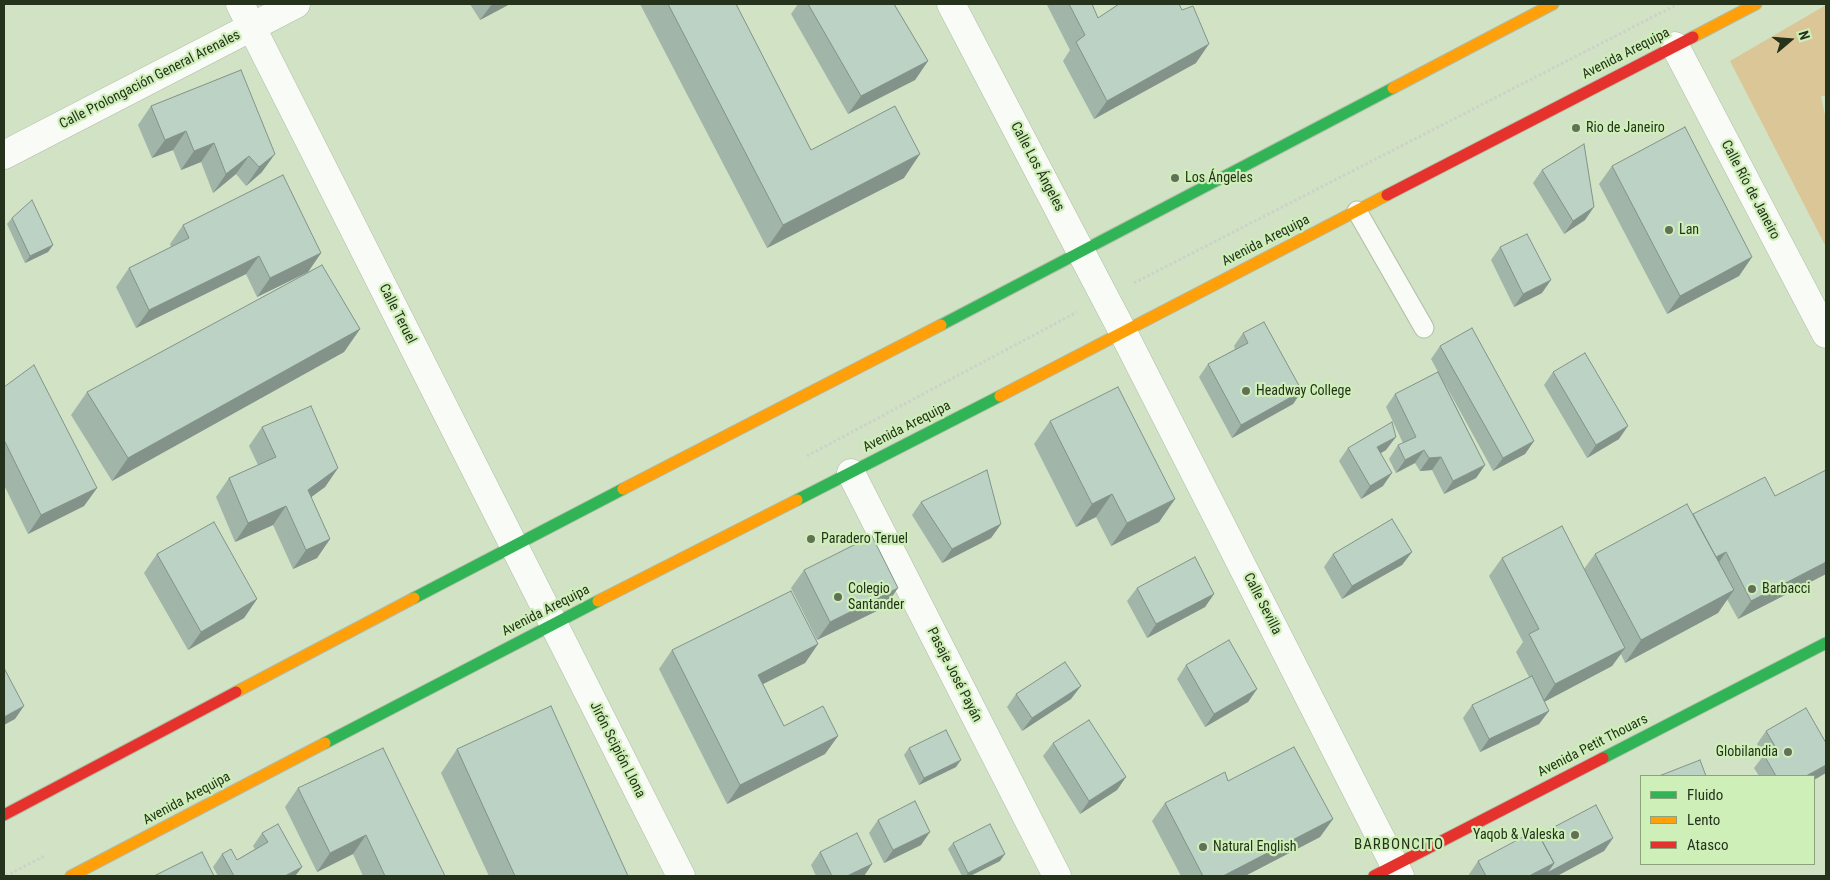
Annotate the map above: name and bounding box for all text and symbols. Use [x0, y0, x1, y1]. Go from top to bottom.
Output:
north arrow [1765, 15, 1815, 65]
street label: Avenida Arequipa [1579, 25, 1673, 83]
street label: Calle Prolongación General Arenales [57, 27, 243, 133]
text: N [1795, 29, 1813, 42]
street label: Calle Los Ángeles [1006, 120, 1068, 214]
place label: Rio de Janeiro [1586, 120, 1665, 136]
marker: Rio de Janeiro [1570, 122, 1582, 134]
street label: Calle Río de Janeiro [1717, 138, 1783, 242]
place label: Los Ángeles [1185, 170, 1253, 186]
marker: Los Ángeles [1169, 172, 1181, 184]
street label: Avenida Arequipa [1219, 212, 1313, 270]
place label: Lan [1679, 222, 1699, 238]
marker: Lan [1663, 224, 1675, 236]
street label: Calle Teruel [375, 281, 419, 347]
place label: Headway College [1256, 383, 1351, 399]
marker: Headway College [1240, 385, 1252, 397]
street label: Avenida Arequipa [860, 398, 954, 456]
place label: Paradero Teruel [821, 531, 908, 547]
marker: Paradero Teruel [805, 533, 817, 545]
street label: Calle Sevilla [1239, 570, 1285, 638]
place label: Colegio Santander [848, 581, 904, 614]
place label: Barbacci [1762, 581, 1810, 597]
street label: Avenida Arequipa [499, 582, 593, 640]
marker: Barbacci [1746, 583, 1758, 595]
marker: Colegio Santander [832, 591, 844, 603]
street label: Pasaje José Payán [923, 625, 985, 725]
street label: Jirón Scipión Llona [586, 699, 648, 801]
street label: Avenida Petit Thouars [1535, 711, 1651, 781]
place label: Globilandia [1716, 744, 1778, 760]
marker: Globilandia [1782, 746, 1794, 758]
street label: Avenida Arequipa [140, 769, 234, 829]
legend [1640, 775, 1815, 865]
text: Fluido [1687, 786, 1723, 804]
text: Lento [1687, 811, 1720, 829]
place label: Yaqob & Valeska [1473, 827, 1565, 843]
marker: Yaqob & Valeska [1569, 829, 1581, 841]
district label: BARBONCITO [1353, 836, 1445, 854]
text: Atasco [1687, 836, 1728, 854]
place label: Natural English [1213, 839, 1297, 855]
marker: Natural English [1197, 841, 1209, 853]

